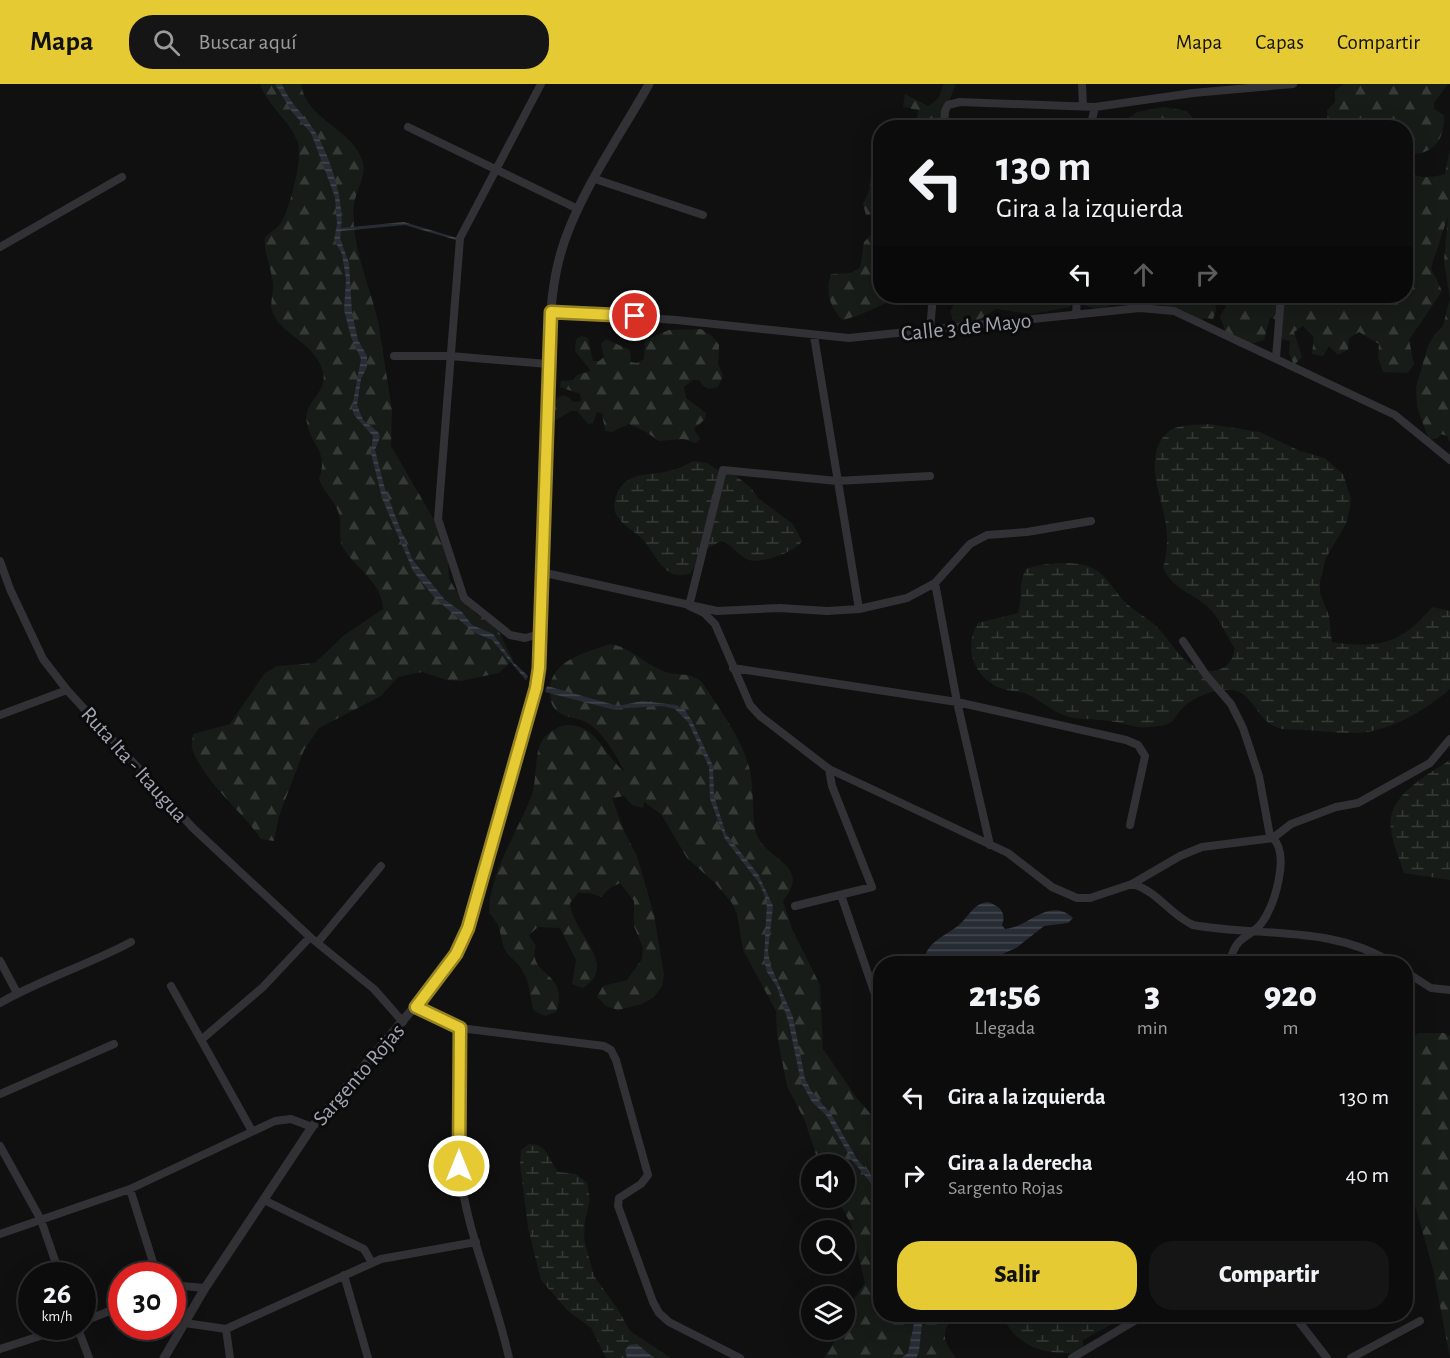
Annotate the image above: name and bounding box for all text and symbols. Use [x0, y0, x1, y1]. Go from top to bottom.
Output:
search box [129, 15, 549, 69]
icon: search [150, 26, 183, 59]
text: Mapa [30, 28, 93, 56]
text: Buscar aquí [198, 31, 297, 53]
text: Mapa [1176, 32, 1222, 53]
text: Capas [1255, 32, 1304, 53]
text: Compartir [1337, 32, 1420, 53]
icon: left [897, 144, 975, 222]
text: 130 m [996, 146, 1091, 188]
text: Gira a la izquierda [996, 195, 1184, 222]
icon: left [1064, 258, 1097, 291]
icon: ahead [1127, 258, 1160, 291]
icon: right [1190, 258, 1223, 291]
pin [609, 290, 660, 341]
icon: arrive [618, 299, 651, 332]
street label: Calle 3 de Mayo [900, 309, 1032, 345]
street label: Ruta Ita - Itaugua [77, 703, 192, 827]
text: 21:56 [969, 977, 1041, 1013]
text: 3 [1144, 977, 1160, 1013]
text: 920 [1264, 977, 1317, 1013]
text: Llegada [975, 1018, 1035, 1038]
text: min [1137, 1018, 1168, 1038]
text: m [1282, 1018, 1298, 1038]
street label: Sargento Rojas [309, 1020, 409, 1130]
icon: left [897, 1081, 930, 1114]
text: Gira a la izquierda [948, 1086, 1106, 1108]
text: 130 m [1340, 1086, 1389, 1108]
position arrow [427, 1134, 491, 1198]
text: Gira a la derecha [948, 1152, 1093, 1174]
map controls [801, 1154, 855, 1340]
button: sound [801, 1154, 855, 1208]
icon: right [897, 1159, 930, 1192]
text: 40 m [1346, 1164, 1389, 1186]
text: Sargento Rojas [948, 1178, 1063, 1198]
button: search [801, 1220, 855, 1274]
button: Salir [897, 1241, 1137, 1310]
button: Compartir [1149, 1241, 1389, 1310]
speed limit sign: 30 [108, 1262, 186, 1340]
text: 26 [43, 1279, 71, 1309]
button: layers [801, 1286, 855, 1340]
text: km/h [42, 1309, 72, 1324]

